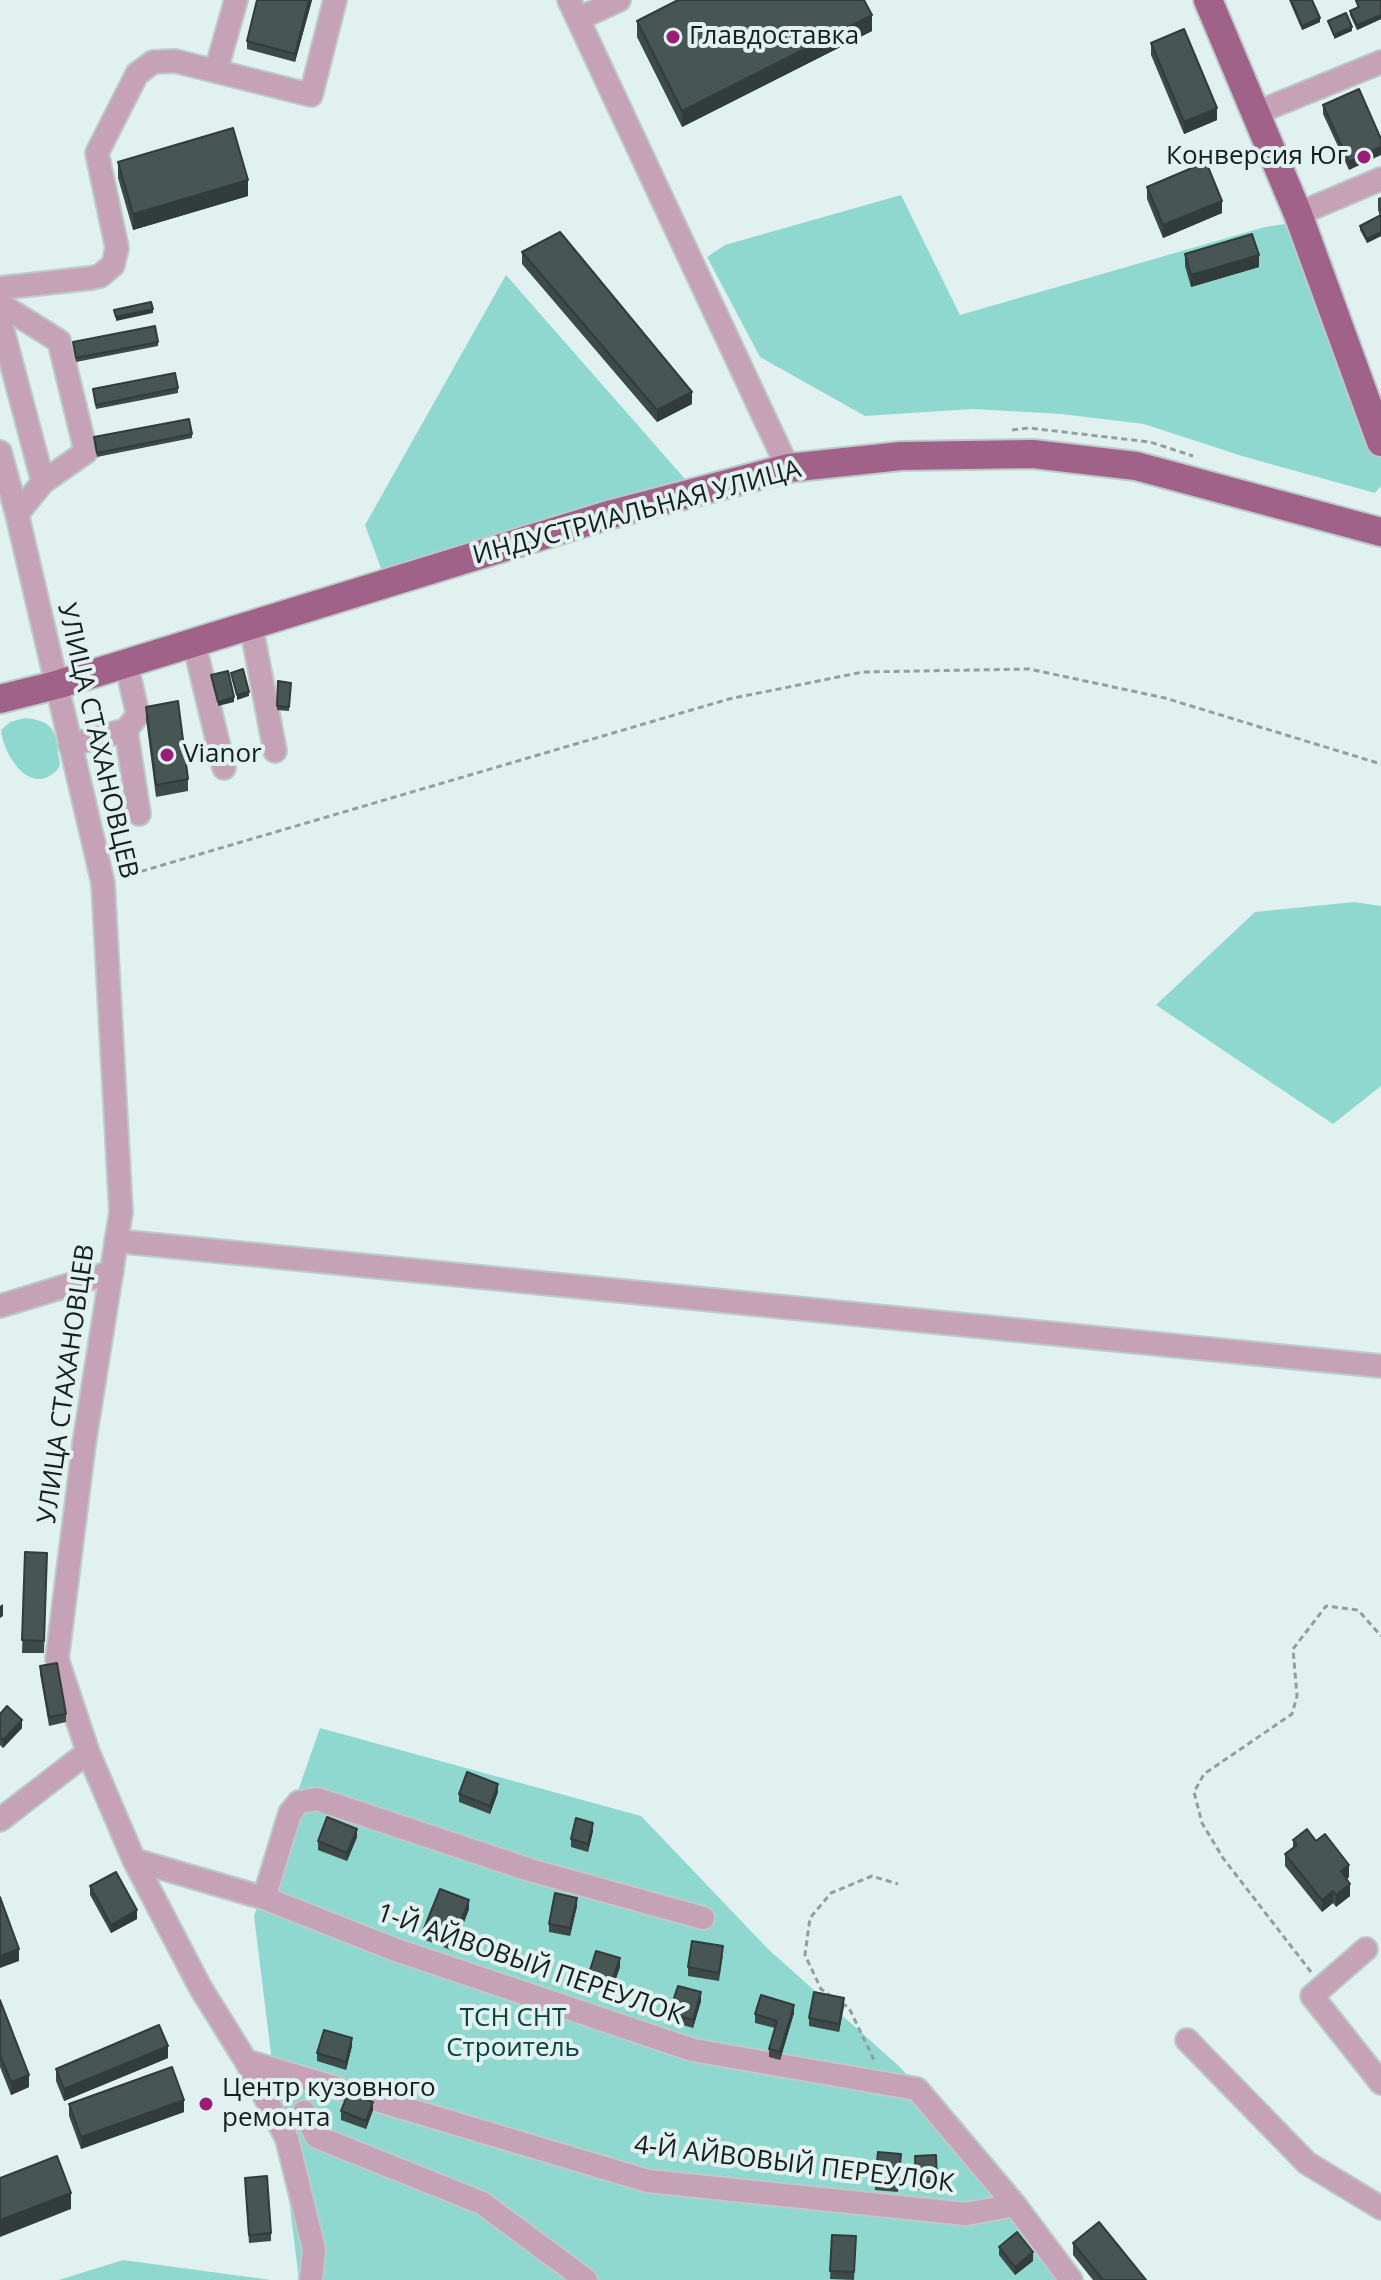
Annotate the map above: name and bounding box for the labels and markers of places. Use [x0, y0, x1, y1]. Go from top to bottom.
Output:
place label: Главдоставка [689, 21, 859, 53]
marker: Главдоставка [664, 28, 682, 46]
place label: Конверсия Юг [1166, 141, 1348, 173]
marker: Конверсия Юг [1355, 148, 1373, 166]
place label: Vianor [183, 739, 262, 771]
marker: Vianor [158, 746, 176, 764]
place label: Центр кузовного ремонта [222, 2073, 436, 2134]
marker: Центр кузовного ремонта [197, 2095, 215, 2113]

